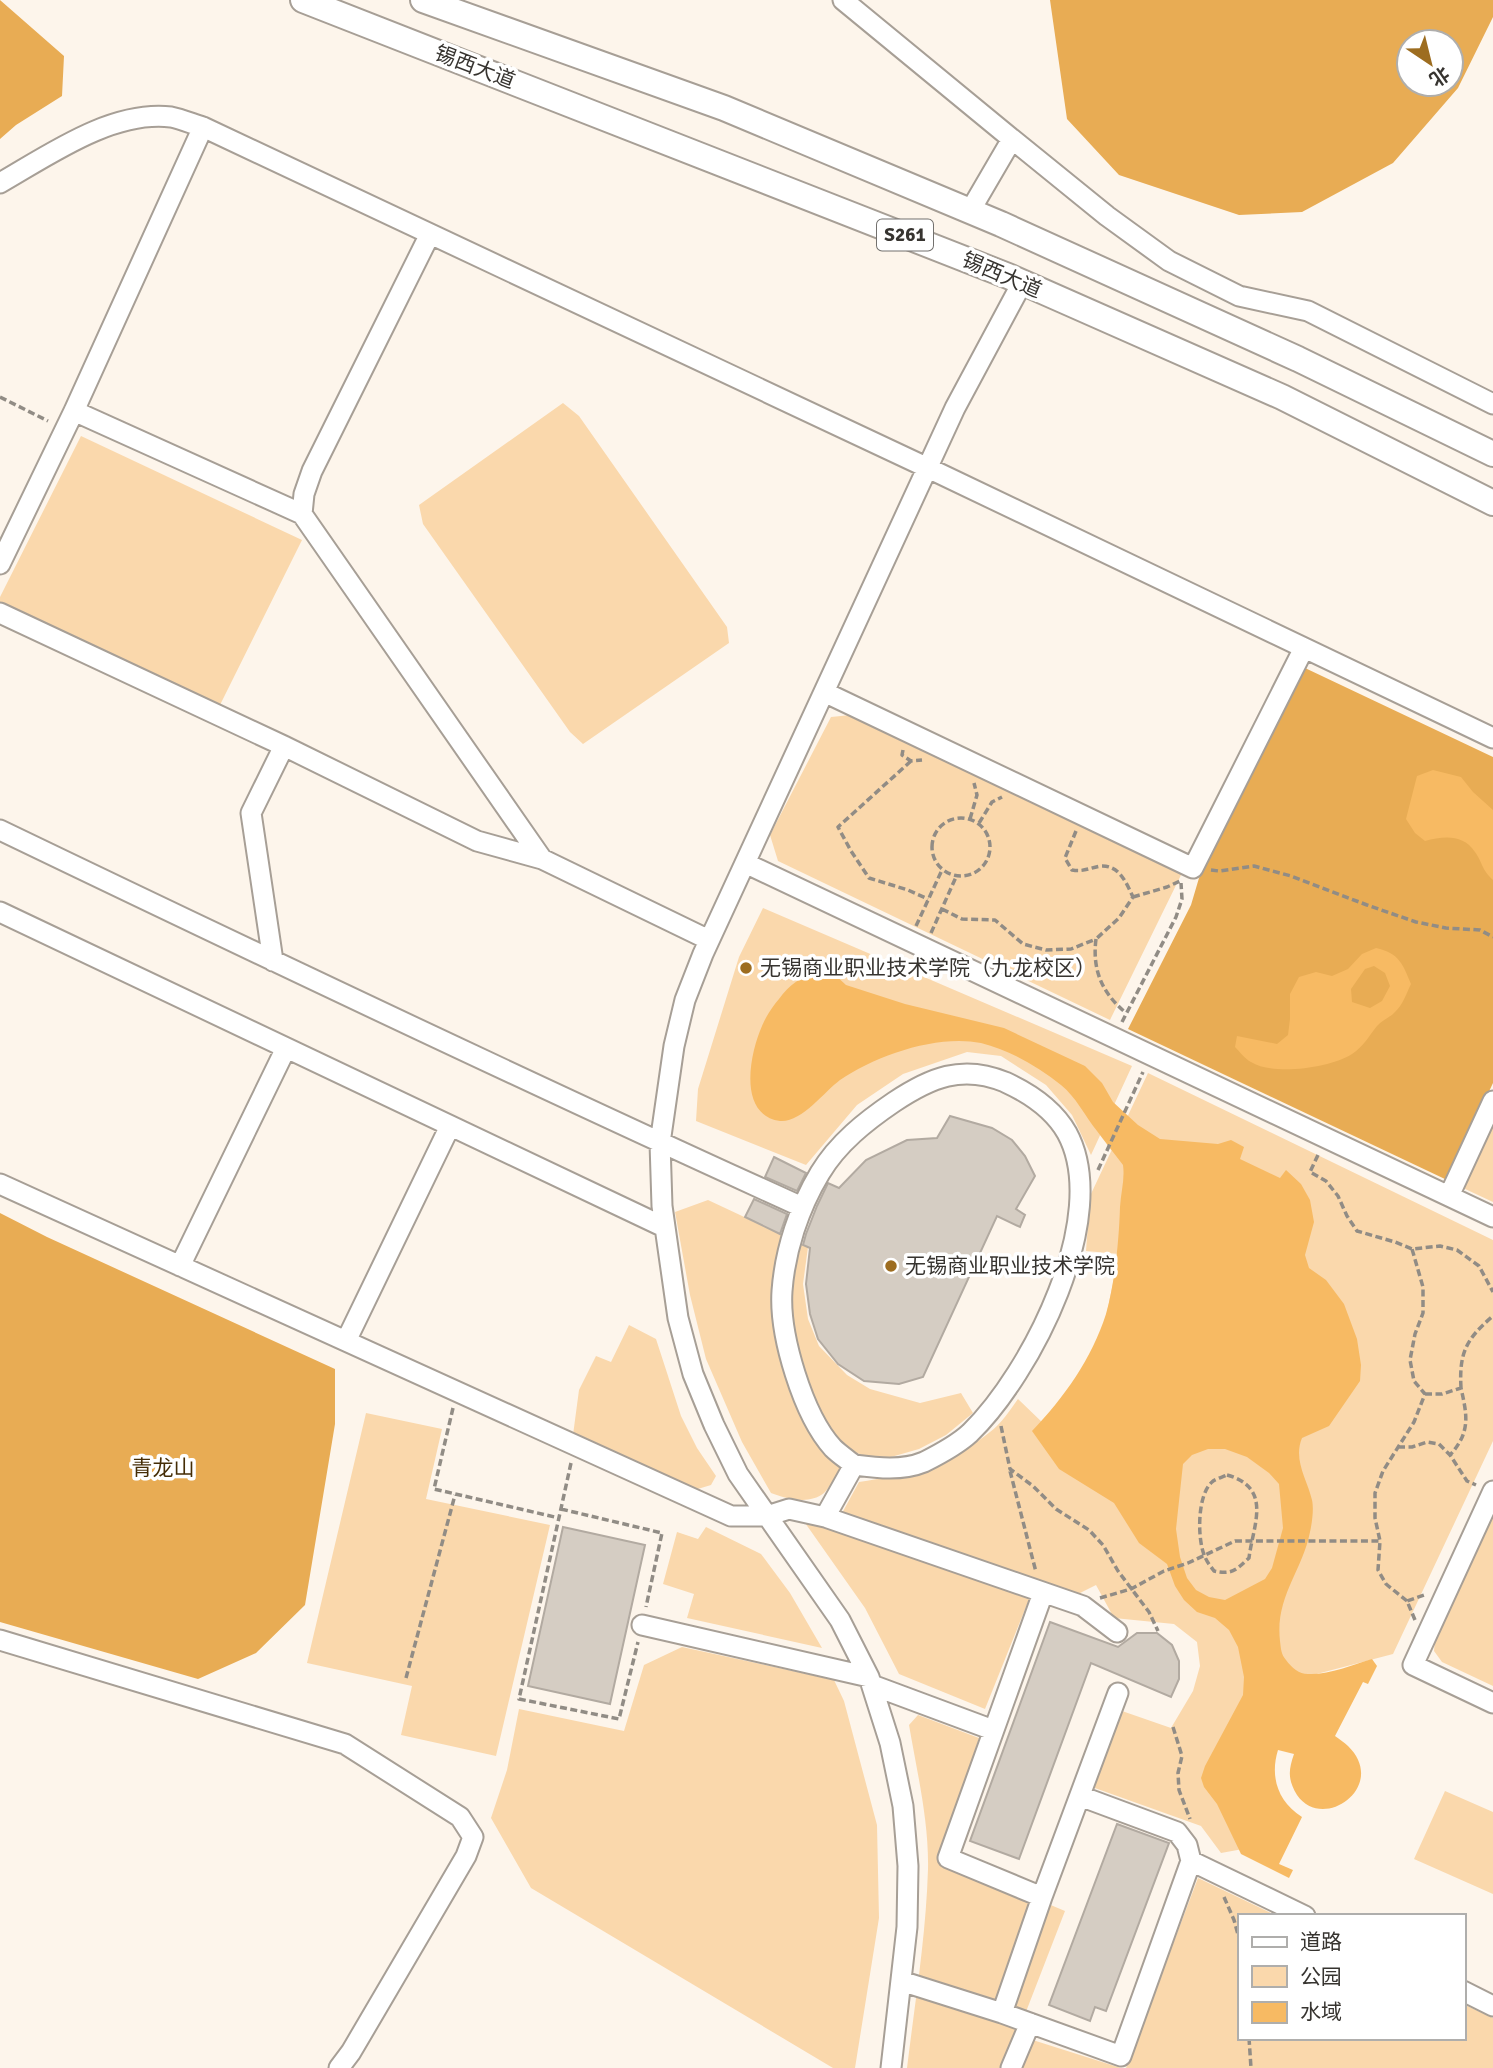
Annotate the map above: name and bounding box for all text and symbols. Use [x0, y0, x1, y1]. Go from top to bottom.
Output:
north arrow [1395, 28, 1465, 98]
street label: 锡西大道 [431, 40, 519, 94]
text: 北 [1425, 61, 1454, 91]
road number: S261 [877, 219, 933, 250]
street label: 锡西大道 [958, 247, 1046, 303]
place label: 无锡商业职业技术学院（九龙校区） [760, 955, 1096, 981]
marker: 无锡商业职业技术学院（九龙校区） [738, 960, 754, 976]
place label: 无锡商业职业技术学院 [905, 1253, 1115, 1279]
marker: 无锡商业职业技术学院 [883, 1258, 899, 1274]
park label: 青龙山 [132, 1455, 195, 1481]
legend [1238, 1914, 1465, 2040]
text: 道路 [1300, 1929, 1342, 1955]
text: 公园 [1300, 1964, 1342, 1990]
text: 水域 [1300, 1999, 1342, 2025]

